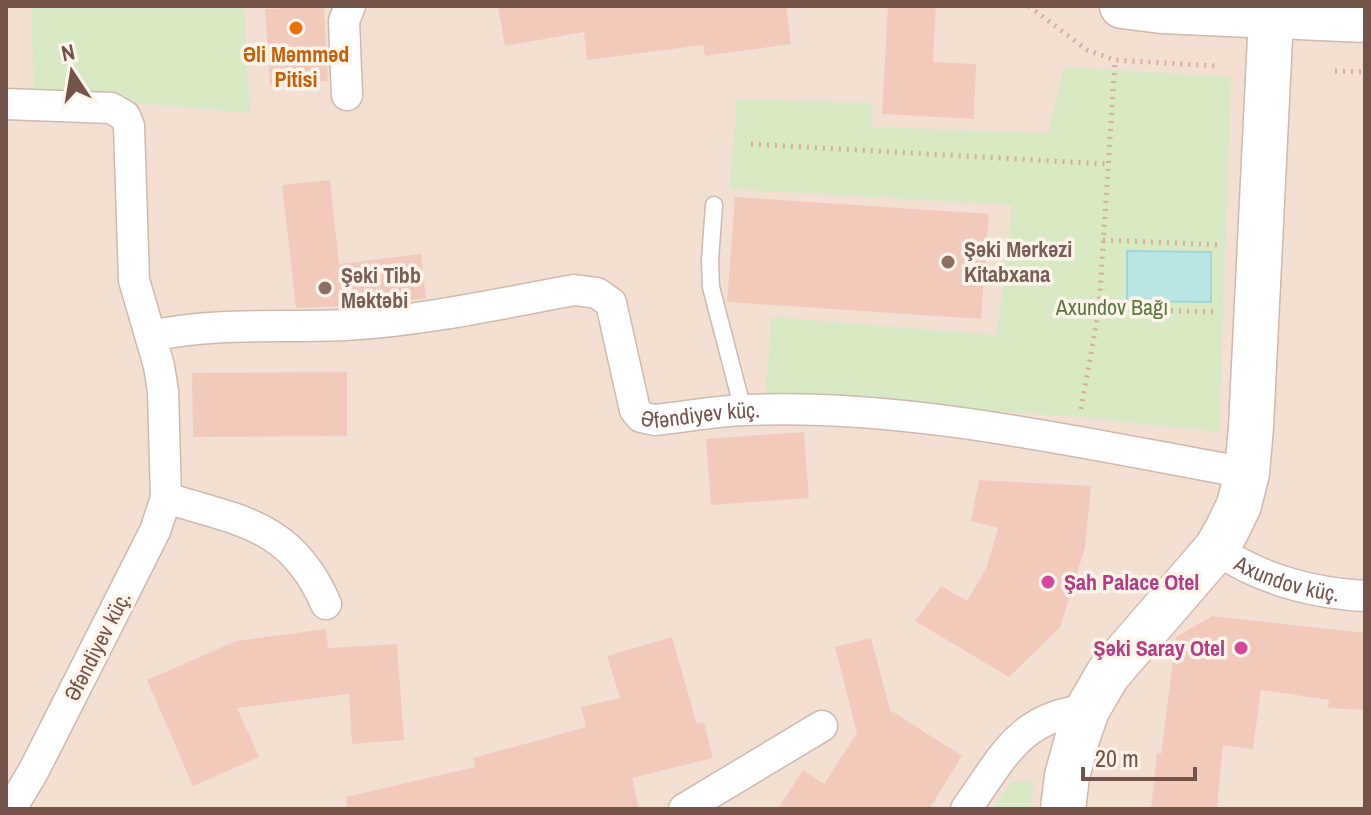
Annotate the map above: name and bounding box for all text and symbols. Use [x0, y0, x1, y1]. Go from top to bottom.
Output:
marker: Əli Məmməd Pitisi [287, 19, 305, 37]
north arrow [32, 32, 112, 112]
text: N [58, 36, 77, 68]
place label: Əli Məmməd Pitisi [243, 39, 349, 94]
place label: Şəki Mərkəzi Kitabxana [964, 234, 1072, 289]
marker: Şəki Mərkəzi Kitabxana [939, 253, 957, 271]
place label: Şəki Tibb Məktəbi [341, 260, 421, 315]
marker: Şəki Tibb Məktəbi [316, 279, 334, 297]
park label: Axundov Bağı [1055, 292, 1168, 322]
street label: Əfəndiyev küç. [638, 394, 761, 435]
street label: Axundov küç. [1228, 548, 1341, 609]
place label: Şah Palace Otel [1064, 567, 1199, 597]
marker: Şah Palace Otel [1039, 573, 1057, 591]
street label: Əfəndiyev küç. [57, 586, 137, 706]
place label: Şəki Saray Otel [1094, 633, 1225, 663]
marker: Şəki Saray Otel [1232, 639, 1250, 657]
scale bar [1083, 731, 1195, 781]
text: 20 m [1095, 742, 1139, 774]

